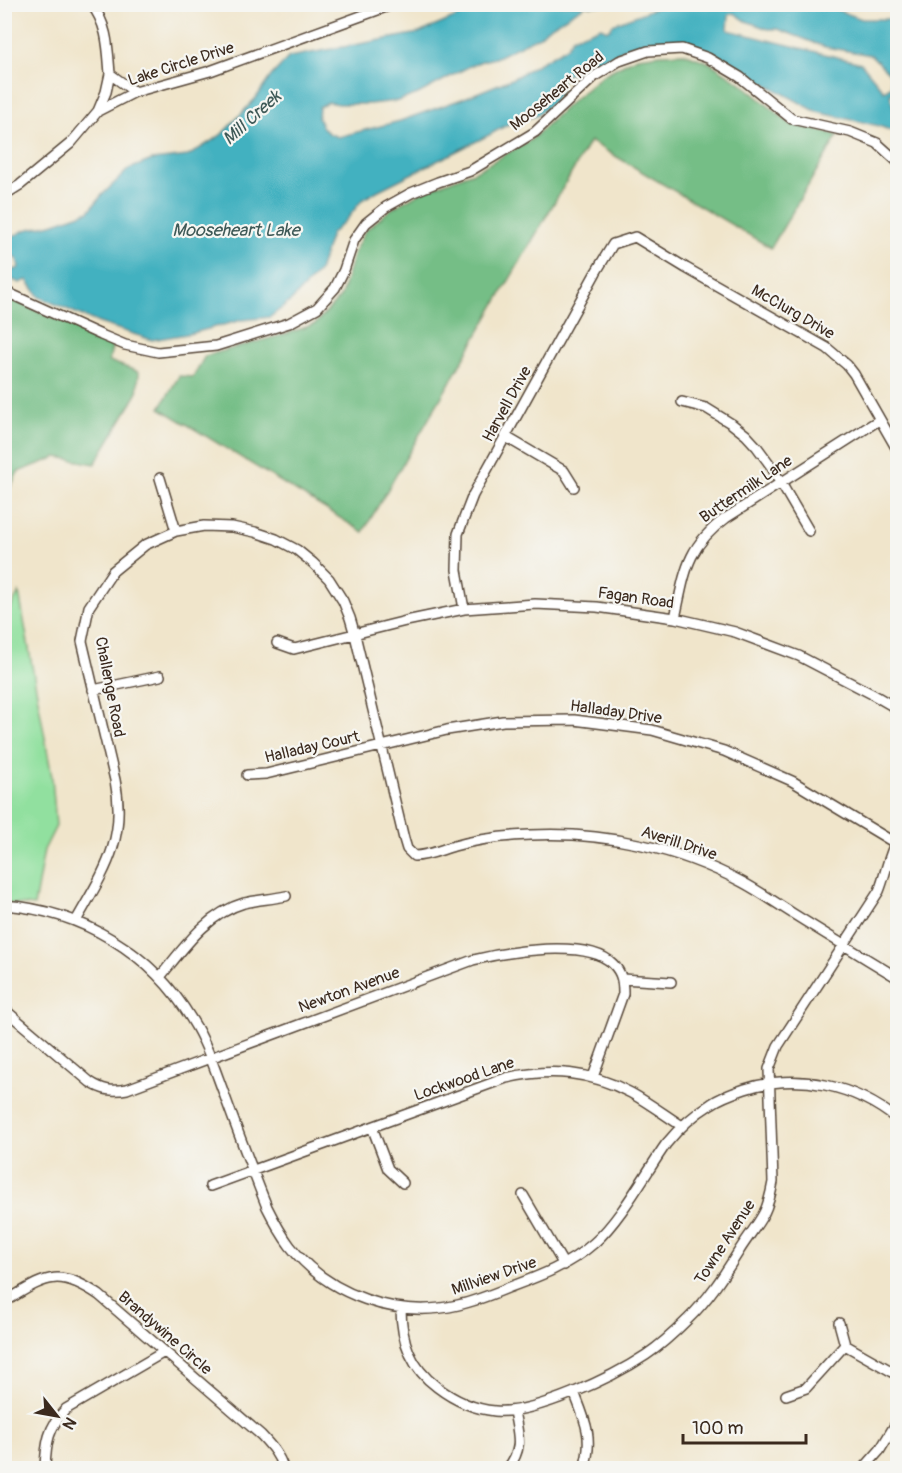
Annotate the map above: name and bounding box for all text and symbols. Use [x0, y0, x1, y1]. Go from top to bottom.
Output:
street label: Lake Circle Drive [125, 37, 237, 91]
street label: Mooseheart Road [506, 47, 608, 135]
water label: Mill Creek [218, 85, 287, 150]
water label: Mooseheart Lake [172, 219, 302, 242]
street label: McClurg Drive [748, 280, 838, 344]
street label: Harvell Drive [478, 362, 536, 445]
street label: Buttermilk Lane [696, 451, 796, 527]
street label: Fagan Road [597, 583, 675, 613]
street label: Challenge Road [90, 635, 130, 739]
street label: Halladay Drive [569, 696, 663, 728]
street label: Halladay Court [263, 726, 362, 768]
street label: Averill Drive [639, 821, 719, 865]
street label: Newton Avenue [296, 962, 402, 1018]
street label: Lockwood Lane [411, 1052, 517, 1105]
street label: Towne Avenue [690, 1196, 760, 1288]
street label: Millview Drive [449, 1252, 539, 1300]
street label: Brandywine Circle [114, 1287, 216, 1379]
north arrow [27, 1386, 87, 1446]
scale bar [683, 1407, 806, 1445]
text: N [58, 1413, 80, 1433]
text: 100 m [692, 1417, 744, 1440]

